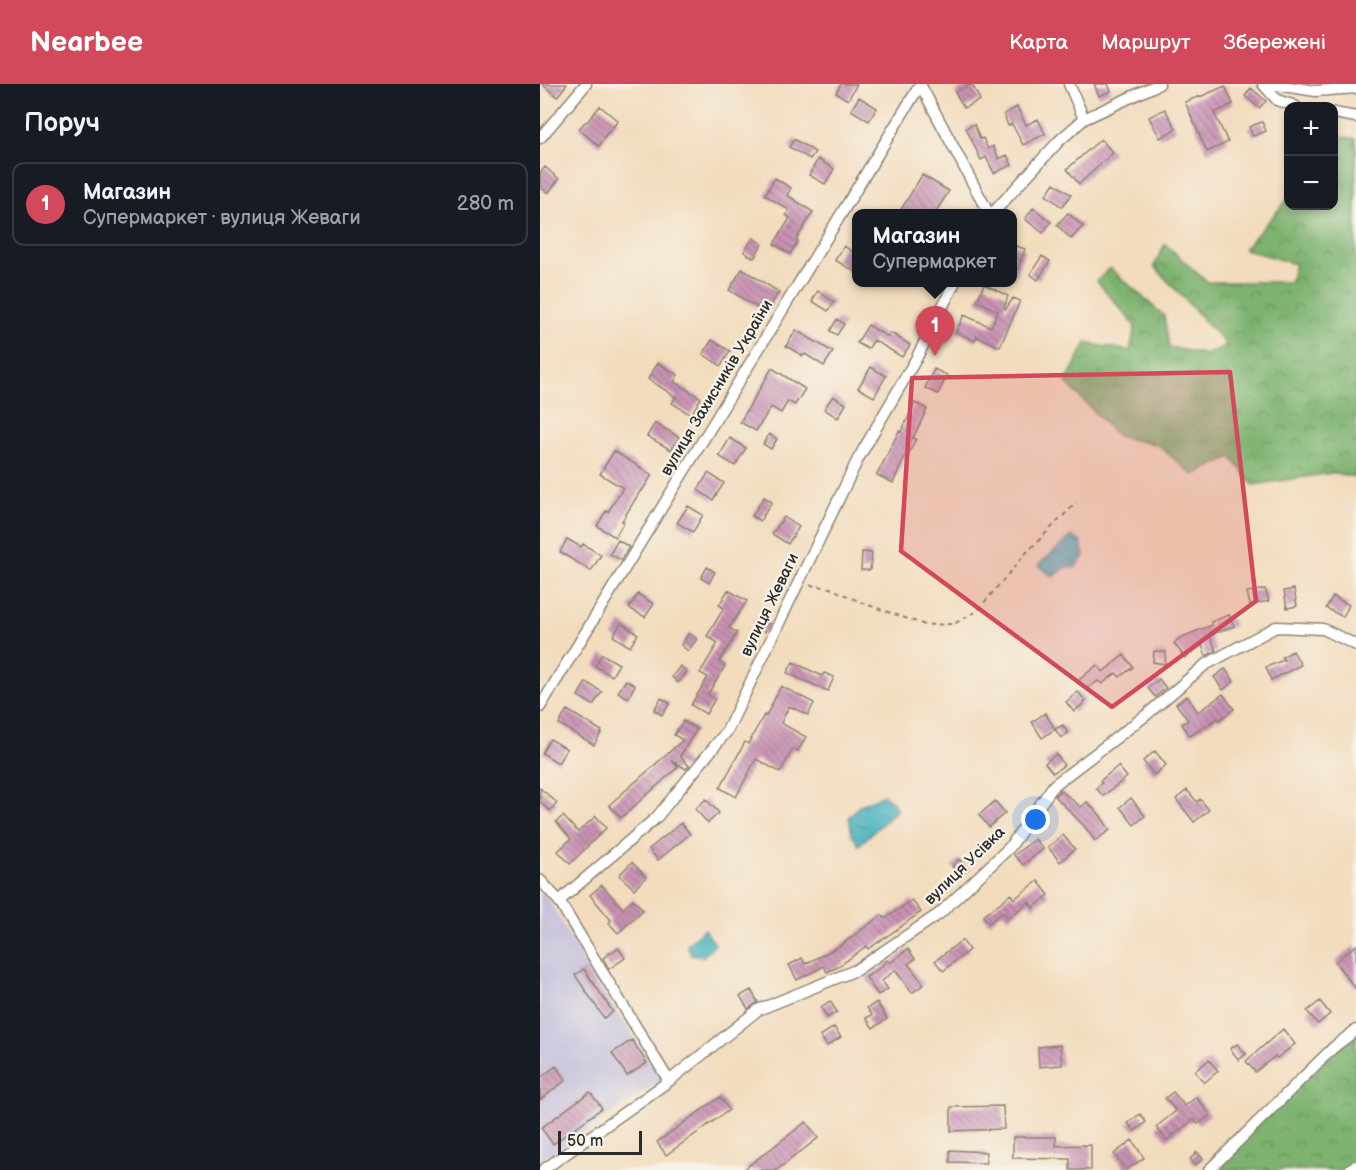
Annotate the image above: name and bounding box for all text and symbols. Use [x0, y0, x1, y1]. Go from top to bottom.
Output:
text: Nearbee [30, 26, 143, 59]
text: Карта [1009, 30, 1068, 55]
text: Маршрут [1101, 30, 1191, 55]
text: Збережені [1224, 30, 1326, 55]
map controls [1284, 102, 1338, 210]
button: + [1284, 102, 1338, 156]
text: Поруч [24, 108, 100, 139]
button: − [1284, 156, 1338, 210]
text: Магазин [83, 179, 171, 206]
text: 1 [41, 192, 50, 216]
text: 280 m [457, 192, 514, 216]
text: Супермаркет · вулиця Жеваги [83, 206, 361, 230]
popup [852, 209, 1017, 287]
text: Магазин [872, 223, 960, 250]
text: Супермаркет [872, 250, 997, 274]
street label: вулиця Захисників України [657, 297, 777, 479]
pin: 1 [916, 306, 954, 356]
street label: вулиця Жеваги [737, 550, 803, 660]
your location [1021, 805, 1050, 834]
street label: вулиця Усівка [921, 822, 1010, 909]
scale bar [558, 1128, 642, 1156]
text: 50 m [567, 1132, 603, 1151]

